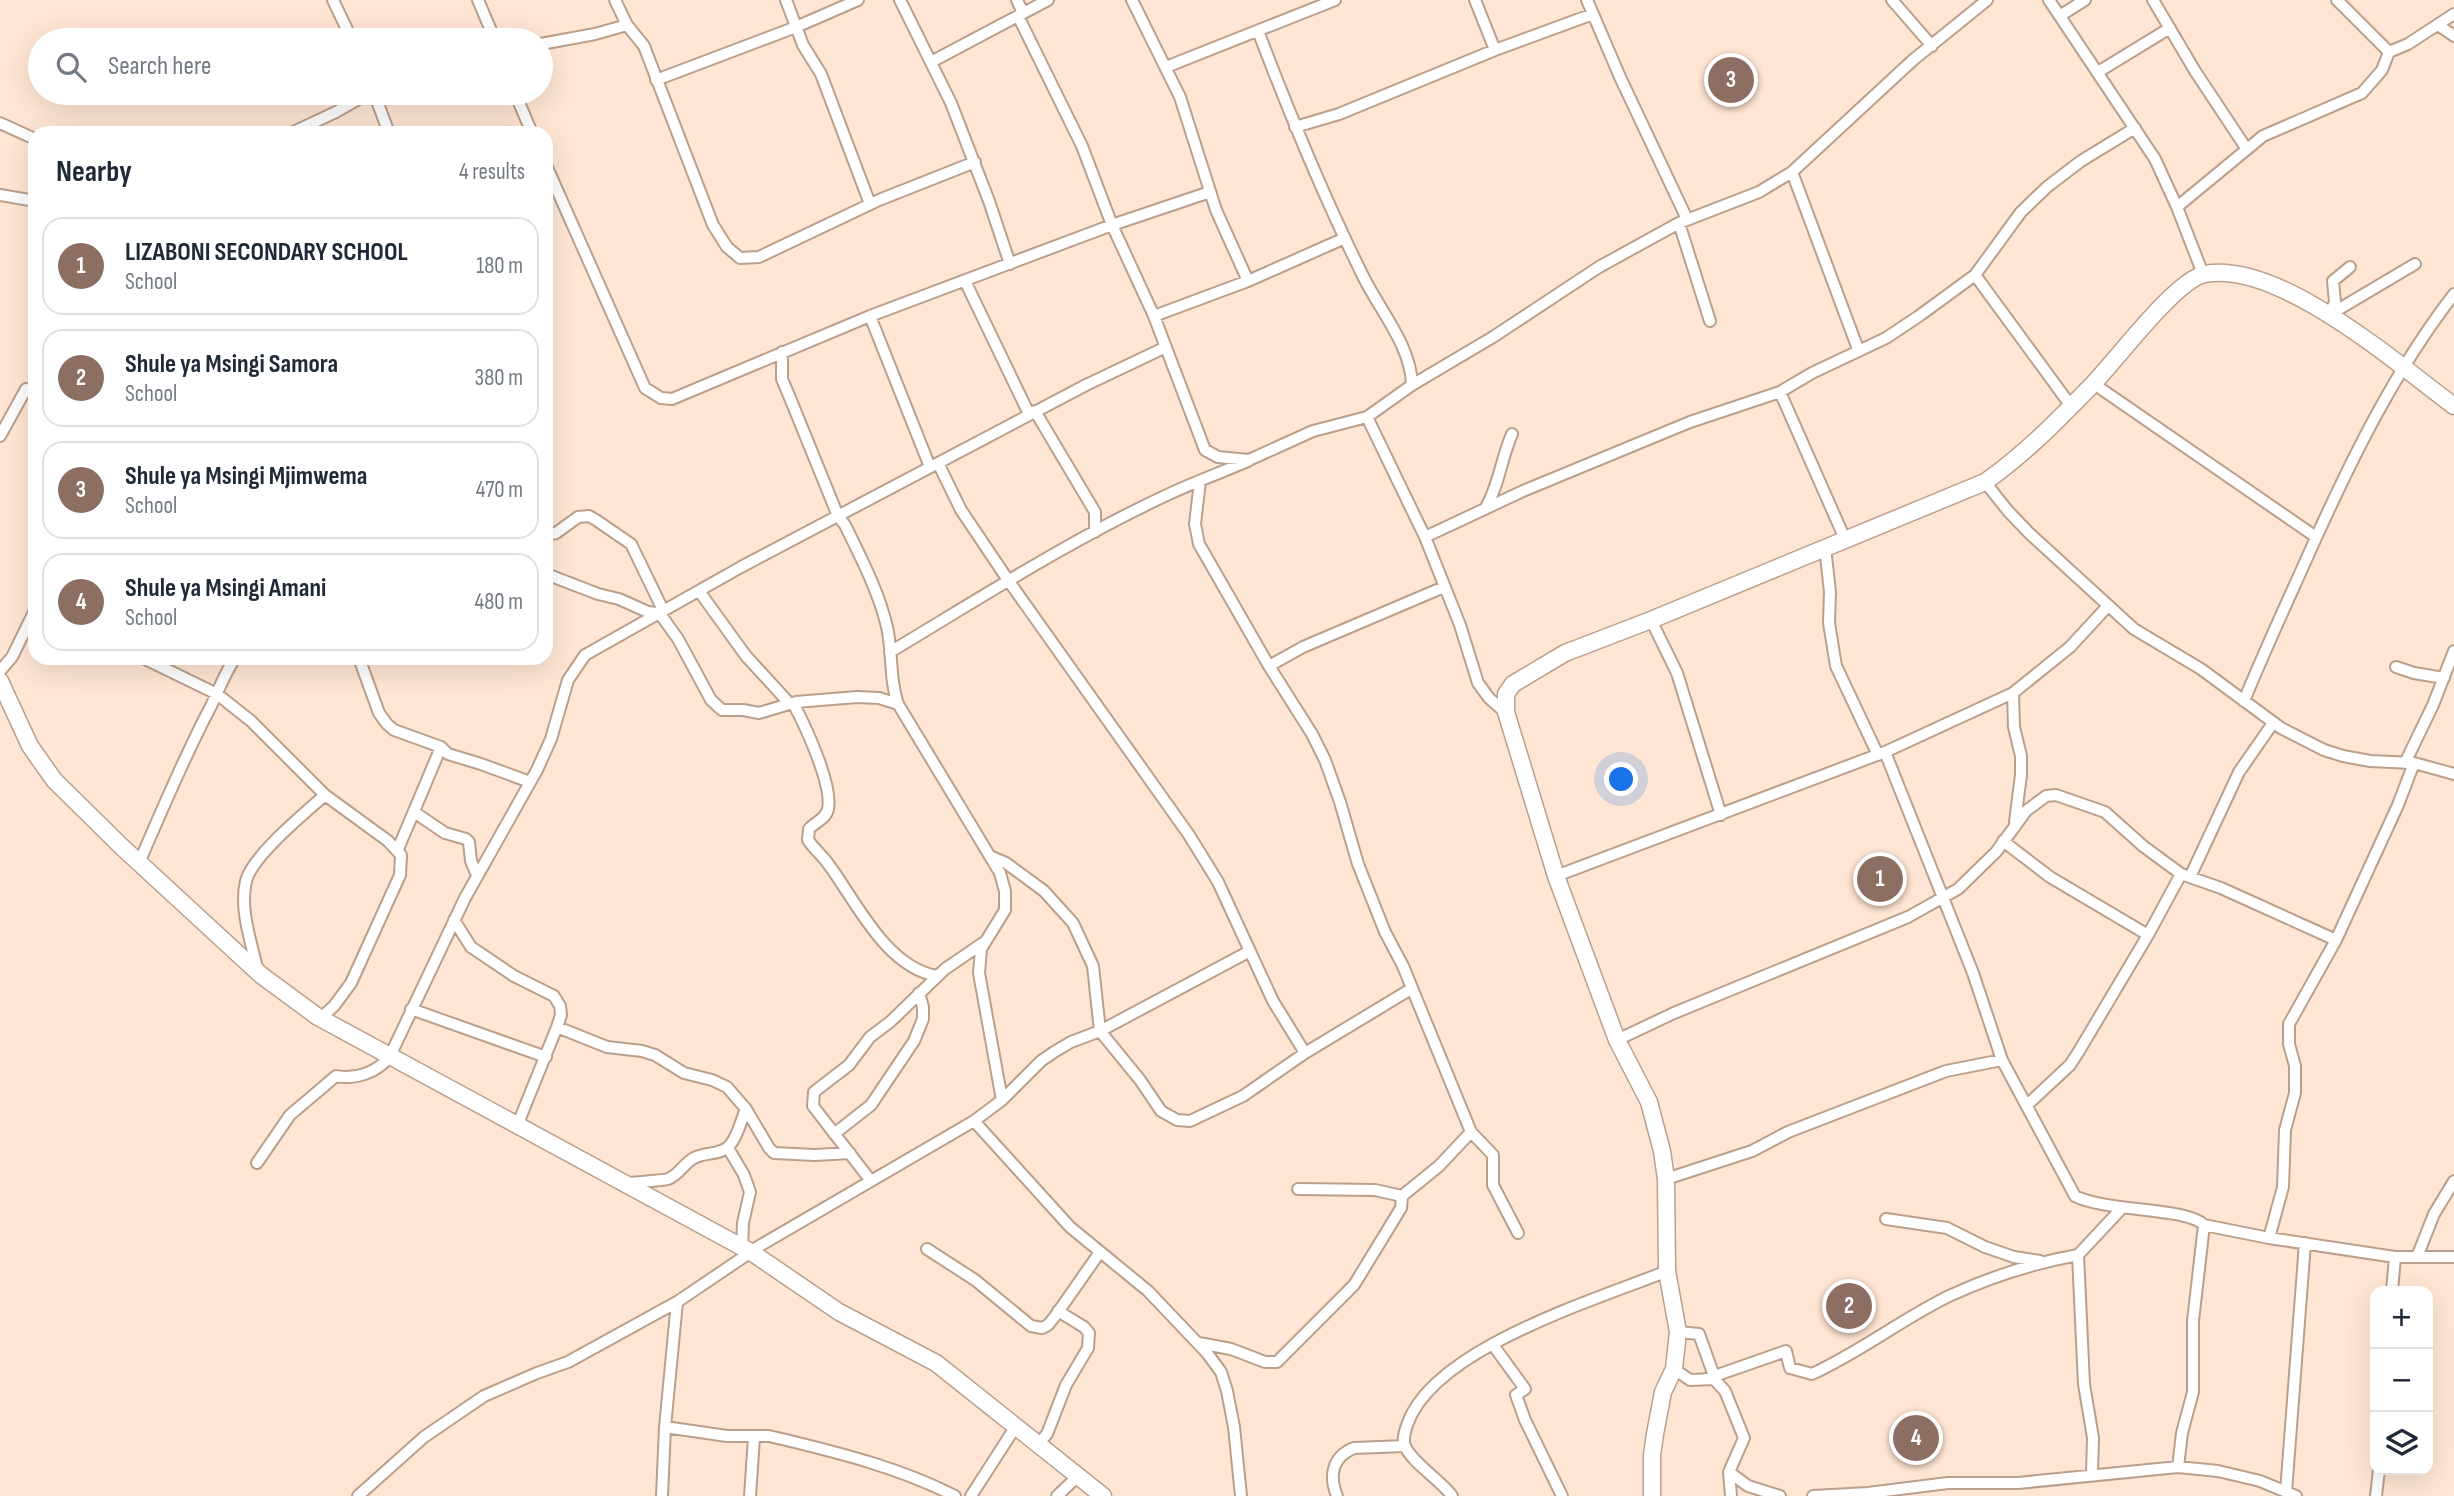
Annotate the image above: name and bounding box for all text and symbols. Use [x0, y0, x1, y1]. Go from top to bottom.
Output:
search box [28, 28, 553, 105]
icon: search [52, 48, 90, 86]
text: Search here [108, 51, 211, 82]
pin: 3 [1708, 54, 1754, 106]
text: Nearby [56, 154, 132, 190]
text: 4 results [459, 158, 525, 186]
text: LIZABONI SECONDARY SCHOOL [125, 237, 408, 268]
text: 1 [76, 252, 86, 280]
text: 180 m [476, 252, 523, 280]
text: School [125, 268, 177, 296]
text: Shule ya Msingi Samora [125, 349, 338, 380]
text: 2 [76, 364, 86, 392]
text: 380 m [475, 364, 523, 392]
text: School [125, 380, 177, 408]
text: Shule ya Msingi Mjimwema [125, 461, 367, 492]
text: 3 [76, 476, 86, 504]
text: 470 m [476, 476, 523, 504]
text: School [125, 492, 177, 520]
text: Shule ya Msingi Amani [125, 573, 326, 604]
text: 4 [76, 588, 86, 616]
text: 480 m [475, 588, 523, 616]
text: School [125, 604, 177, 632]
your location [1604, 762, 1638, 796]
pin: 1 [1857, 853, 1903, 905]
pin: 2 [1826, 1280, 1872, 1332]
map controls [2370, 1286, 2433, 1475]
button: + [2370, 1286, 2433, 1349]
button: − [2370, 1349, 2433, 1412]
pin: 4 [1893, 1412, 1939, 1464]
button: layers [2370, 1412, 2433, 1475]

